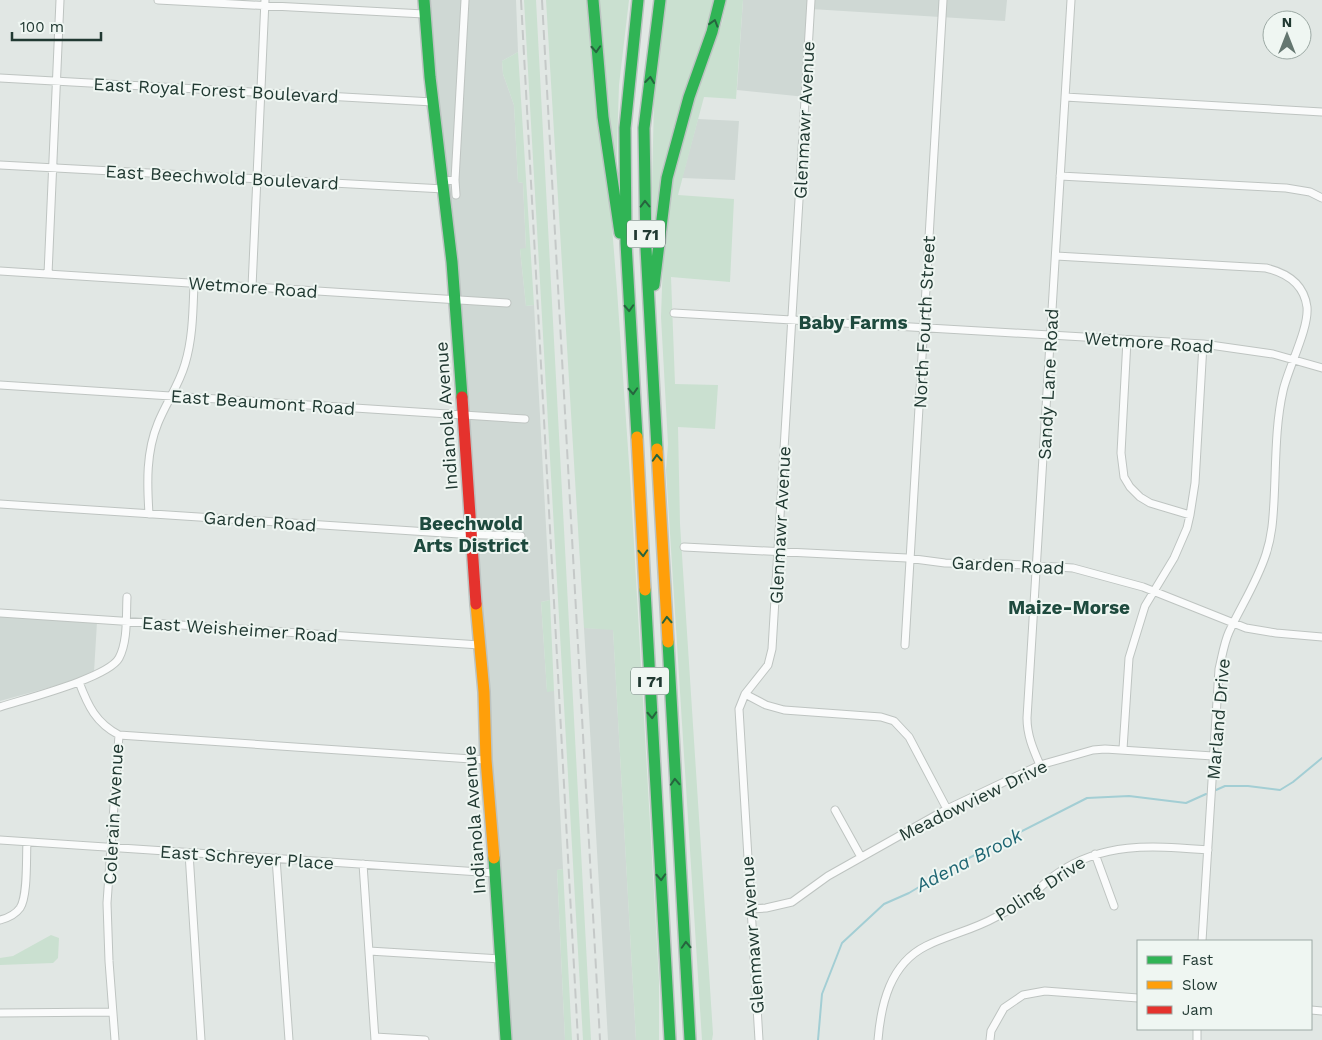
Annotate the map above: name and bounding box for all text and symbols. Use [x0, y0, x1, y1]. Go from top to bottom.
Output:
scale bar [12, 10, 101, 42]
north arrow [1262, 10, 1312, 60]
text: N [1282, 14, 1292, 30]
text: 100 m [20, 18, 64, 36]
one-way arrow [709, 19, 719, 28]
street label: Glenmawr Avenue [789, 40, 819, 200]
one-way arrow [591, 45, 602, 53]
street label: East Royal Forest Boulevard [93, 73, 339, 107]
one-way arrow [644, 76, 655, 84]
street label: East Beechwold Boulevard [105, 160, 339, 194]
one-way arrow [640, 199, 650, 207]
road number: I 71 [627, 220, 665, 248]
street label: North Fourth Street [909, 235, 939, 409]
street label: Wetmore Road [188, 272, 318, 302]
one-way arrow [624, 304, 635, 312]
street label: Sandy Lane Road [1034, 308, 1062, 460]
district label: Baby Farms [798, 311, 908, 334]
street label: Wetmore Road [1084, 327, 1214, 357]
street label: Indianola Avenue [430, 341, 462, 491]
street label: East Beaumont Road [170, 385, 356, 419]
one-way arrow [628, 387, 639, 395]
street label: Glenmawr Avenue [765, 445, 795, 605]
one-way arrow [652, 454, 663, 462]
street label: Garden Road [203, 507, 317, 535]
district label: Beechwold Arts District [413, 512, 529, 557]
one-way arrow [638, 549, 649, 557]
street label: Garden Road [951, 552, 1065, 578]
district label: Maize-Morse [1008, 596, 1130, 619]
street label: East Weisheimer Road [141, 612, 339, 646]
one-way arrow [661, 616, 672, 624]
street label: Marland Drive [1202, 657, 1234, 781]
road number: I 71 [631, 668, 669, 694]
one-way arrow [647, 711, 658, 719]
street label: Colerain Avenue [99, 743, 127, 885]
street label: Indianola Avenue [458, 745, 490, 895]
street label: Meadowview Drive [895, 755, 1051, 845]
one-way arrow [670, 778, 681, 786]
water label: Adena Brook [911, 823, 1027, 897]
street label: East Schreyer Place [159, 840, 335, 874]
street label: Poling Drive [991, 851, 1089, 925]
street label: Glenmawr Avenue [736, 855, 768, 1015]
one-way arrow [656, 874, 667, 882]
one-way arrow [681, 940, 692, 948]
legend [1137, 940, 1312, 1030]
text: Fast [1182, 951, 1214, 969]
text: Slow [1182, 976, 1218, 994]
text: Jam [1182, 1001, 1213, 1019]

